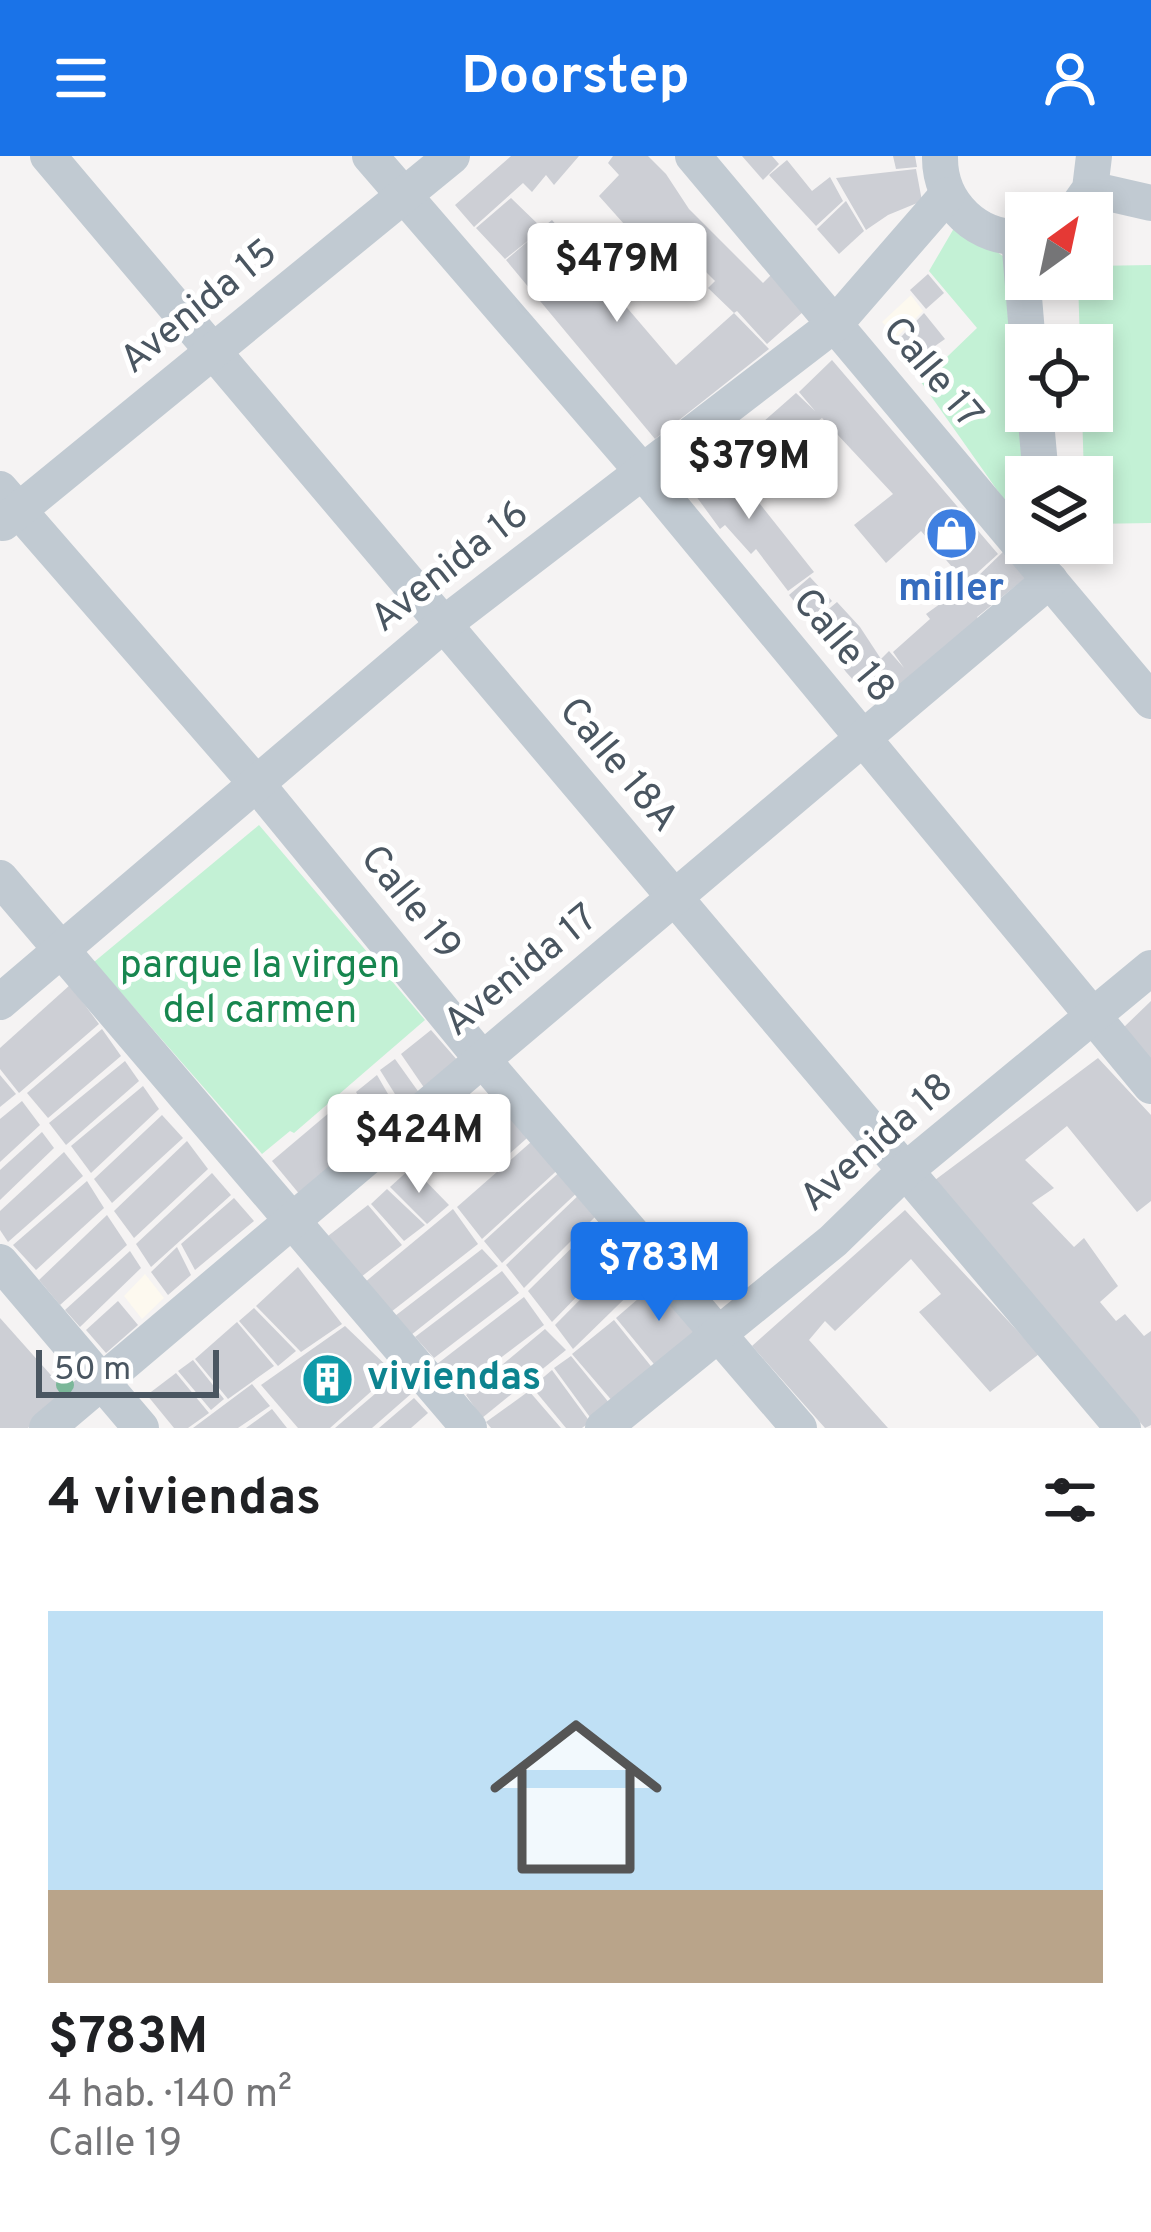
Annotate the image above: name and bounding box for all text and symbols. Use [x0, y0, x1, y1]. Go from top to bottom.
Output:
text: Doorstep [461, 44, 690, 113]
icon: menu [48, 45, 114, 111]
icon: person [1037, 45, 1103, 111]
north arrow [1005, 192, 1113, 300]
map controls [1005, 192, 1113, 564]
pin: $479M [533, 223, 701, 325]
street label: Avenida 15 [112, 230, 288, 386]
text: $479M [554, 237, 680, 286]
street label: Calle 17 [870, 308, 992, 440]
button: locate [1005, 324, 1113, 432]
pin: $379M [665, 420, 833, 522]
text: $379M [688, 434, 810, 483]
button: layers [1005, 456, 1113, 564]
street label: Avenida 16 [362, 491, 540, 645]
shop icon: miller [923, 505, 979, 561]
place label: miller [898, 566, 1004, 615]
street label: Calle 18 [780, 580, 904, 714]
street label: Calle 18A [547, 689, 687, 843]
street label: Calle 19 [348, 836, 470, 972]
street label: Avenida 17 [435, 895, 609, 1049]
park label: parque la virgen del carmen [120, 943, 400, 1037]
street label: Avenida 18 [791, 1064, 965, 1224]
pin: $424M [335, 1094, 503, 1196]
text: $424M [354, 1108, 484, 1157]
pin: $783M [575, 1222, 743, 1324]
text: $783M [598, 1236, 720, 1285]
scale bar [36, 1344, 219, 1397]
text: 50 m [54, 1350, 131, 1392]
building icon: viviendas [300, 1351, 356, 1407]
place label: viviendas [367, 1355, 541, 1404]
icon: filters [1037, 1467, 1103, 1533]
text: 4 viviendas [48, 1468, 321, 1533]
icon: home [468, 1689, 684, 1905]
text: $783M [48, 2007, 208, 2072]
text: 4 hab. · 140 m² [48, 2072, 292, 2121]
text: Calle 19 [48, 2121, 182, 2170]

